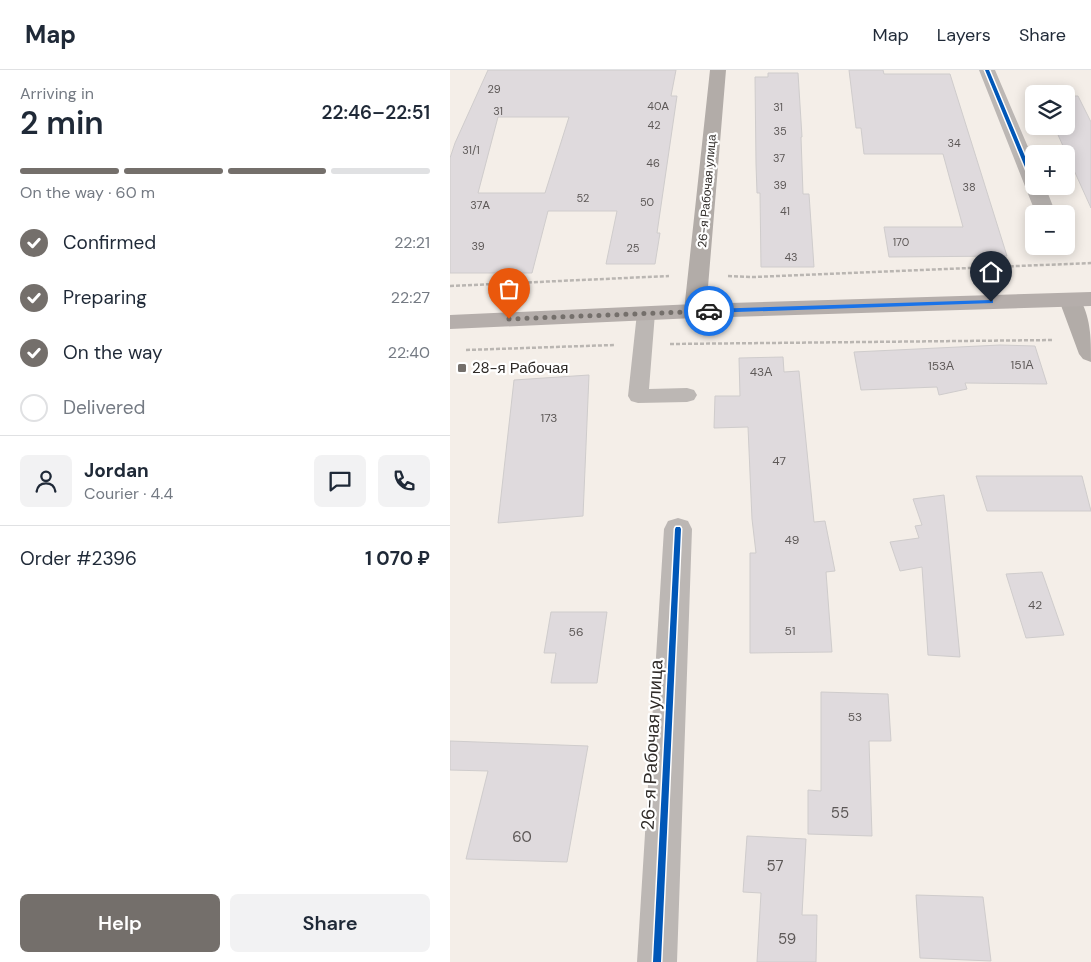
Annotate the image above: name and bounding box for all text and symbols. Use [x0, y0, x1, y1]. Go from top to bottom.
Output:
text: Map [25, 19, 76, 50]
text: Map [873, 23, 909, 47]
text: Layers [937, 23, 991, 47]
text: Share [1019, 23, 1066, 47]
house number: 29 [487, 82, 501, 96]
text: Arriving in [20, 83, 94, 104]
map controls [1025, 85, 1075, 255]
button: layers [1025, 85, 1075, 135]
house number: 40А [647, 99, 669, 113]
text: 22:46–22:51 [321, 100, 430, 125]
house number: 31 [773, 100, 783, 114]
text: 2 min [20, 102, 104, 144]
house number: 31 [493, 104, 503, 118]
house number: 42 [647, 118, 661, 132]
house number: 35 [773, 124, 787, 138]
street label: 26-я Рабочая улица [694, 133, 720, 248]
house number: 34 [947, 136, 961, 150]
house number: 31/1 [462, 143, 480, 157]
button: + [1025, 145, 1075, 195]
house number: 37 [773, 151, 785, 165]
house number: 46 [646, 156, 660, 170]
house number: 39 [773, 178, 787, 192]
house number: 38 [962, 180, 976, 194]
text: On the way · 60 m [20, 182, 155, 203]
house number: 52 [577, 191, 589, 205]
house number: 50 [640, 195, 654, 209]
house number: 37А [470, 198, 490, 212]
house number: 41 [780, 204, 790, 218]
button: − [1025, 205, 1075, 255]
icon: check [20, 229, 48, 257]
text: Confirmed [63, 230, 156, 255]
text: 22:21 [394, 232, 430, 253]
house number: 170 [893, 235, 909, 249]
house number: 39 [471, 239, 485, 253]
house number: 25 [626, 241, 640, 255]
house number: 43 [784, 250, 798, 264]
pin [970, 251, 1012, 302]
icon: home [977, 258, 1005, 286]
pin [488, 268, 530, 319]
icon: bag [495, 275, 523, 303]
icon: check [20, 284, 48, 312]
text: Preparing [63, 285, 147, 310]
courier [684, 286, 734, 336]
text: 22:27 [391, 287, 430, 308]
icon: car [695, 297, 723, 325]
icon: check [20, 339, 48, 367]
text: On the way [63, 340, 163, 365]
text: 22:40 [388, 342, 430, 363]
house number: 151А [1011, 357, 1033, 373]
place label: 28-я Рабочая [472, 358, 568, 378]
house number: 153А [928, 358, 954, 374]
marker: 28-я Рабочая [456, 362, 468, 374]
house number: 43А [750, 364, 772, 380]
text: Delivered [63, 395, 145, 420]
house number: 173 [541, 410, 557, 426]
house number: 47 [772, 453, 786, 469]
button: person [20, 455, 72, 507]
button: chat [314, 455, 366, 507]
button: phone [378, 455, 430, 507]
text: Jordan [84, 458, 149, 483]
text: Courier · 4.4 [84, 483, 173, 504]
house number: 49 [785, 532, 799, 548]
text: Order #2396 [20, 546, 137, 571]
text: 1 070 ₽ [365, 546, 430, 571]
house number: 42 [1028, 597, 1042, 613]
house number: 51 [784, 623, 796, 639]
house number: 56 [569, 624, 583, 640]
street label: 26-я Рабочая улица [636, 658, 669, 831]
house number: 53 [848, 709, 862, 725]
house number: 55 [831, 803, 849, 823]
house number: 60 [512, 827, 532, 847]
house number: 57 [767, 856, 783, 876]
button: Help [20, 894, 220, 952]
button: Share [230, 894, 430, 952]
house number: 59 [778, 929, 796, 949]

